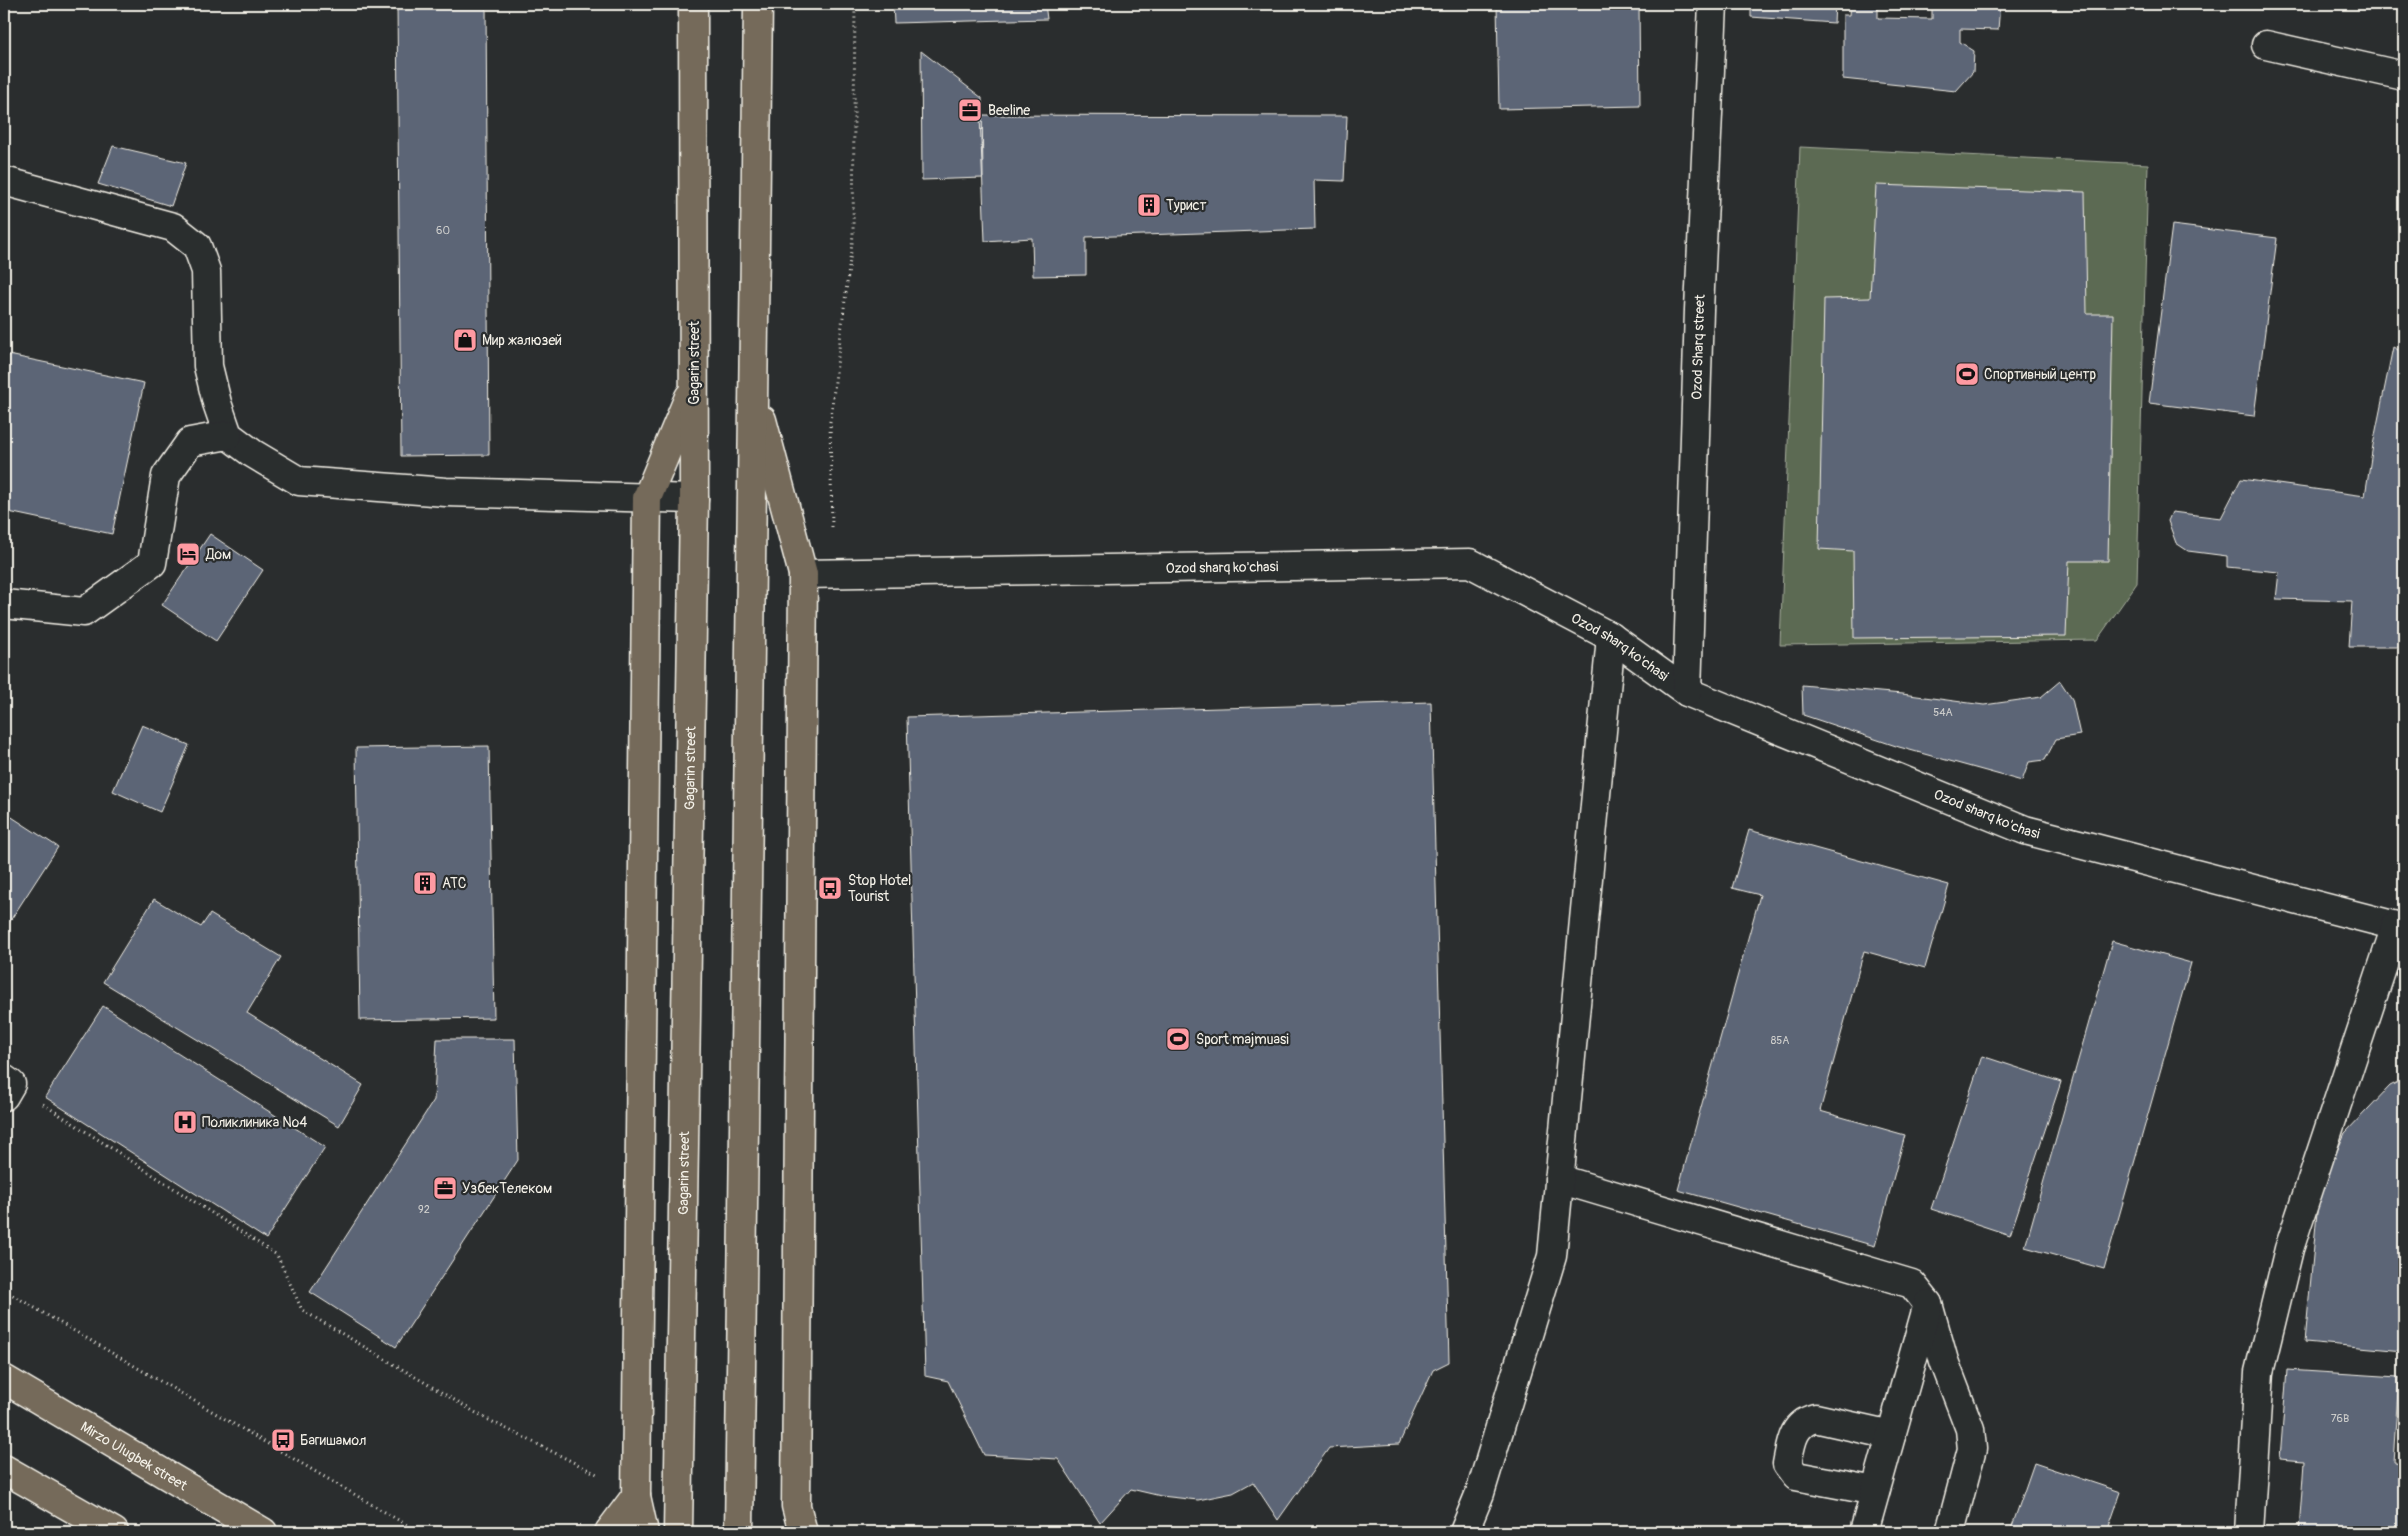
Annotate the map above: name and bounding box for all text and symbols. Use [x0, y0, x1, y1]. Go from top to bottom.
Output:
office icon: Beeline [957, 97, 983, 123]
place label: Beeline [988, 102, 1030, 119]
building icon: Турист [1136, 192, 1162, 218]
place label: Турист [1166, 197, 1206, 214]
house number: 60 [436, 224, 450, 237]
street label: Ozod Sharq street [1688, 294, 1708, 400]
street label: Gagarin street [686, 321, 703, 405]
shop icon: Мир жалюзей [452, 327, 478, 353]
place label: Мир жалюзей [482, 332, 562, 349]
sports icon: Спортивный центр [1954, 361, 1980, 387]
place label: Спортивный центр [1984, 366, 2096, 383]
hotel icon: Дом [175, 541, 201, 567]
place label: Дом [205, 546, 231, 563]
street label: Ozod sharq ko'chasi [1165, 558, 1279, 577]
street label: Ozod sharq ko'chasi [1568, 609, 1672, 685]
house number: 54А [1933, 706, 1953, 719]
street label: Gagarin street [681, 726, 699, 810]
street label: Ozod sharq ko'chasi [1931, 785, 2042, 842]
building icon: ATC [412, 870, 438, 896]
place label: Stop Hotel Tourist [848, 872, 911, 905]
place label: ATC [442, 875, 467, 892]
bus stop icon: Stop Hotel Tourist [817, 875, 843, 901]
sports icon: Sport majmuasi [1165, 1026, 1191, 1052]
place label: Sport majmuasi [1196, 1031, 1289, 1048]
house number: 85A [1771, 1034, 1789, 1047]
hospital icon: Поликлиника №4 [172, 1109, 198, 1135]
place label: Поликлиника №4 [202, 1114, 307, 1131]
street label: Gagarin street [674, 1131, 693, 1215]
office icon: УзбекТелеком [432, 1175, 458, 1201]
place label: УзбекТелеком [462, 1180, 552, 1197]
house number: 92 [418, 1203, 430, 1216]
house number: 76В [2331, 1412, 2349, 1425]
street label: Mirzo Ulugbek street [78, 1418, 191, 1494]
bus stop icon: Багишамол [270, 1427, 296, 1453]
place label: Багишамол [300, 1432, 366, 1449]

